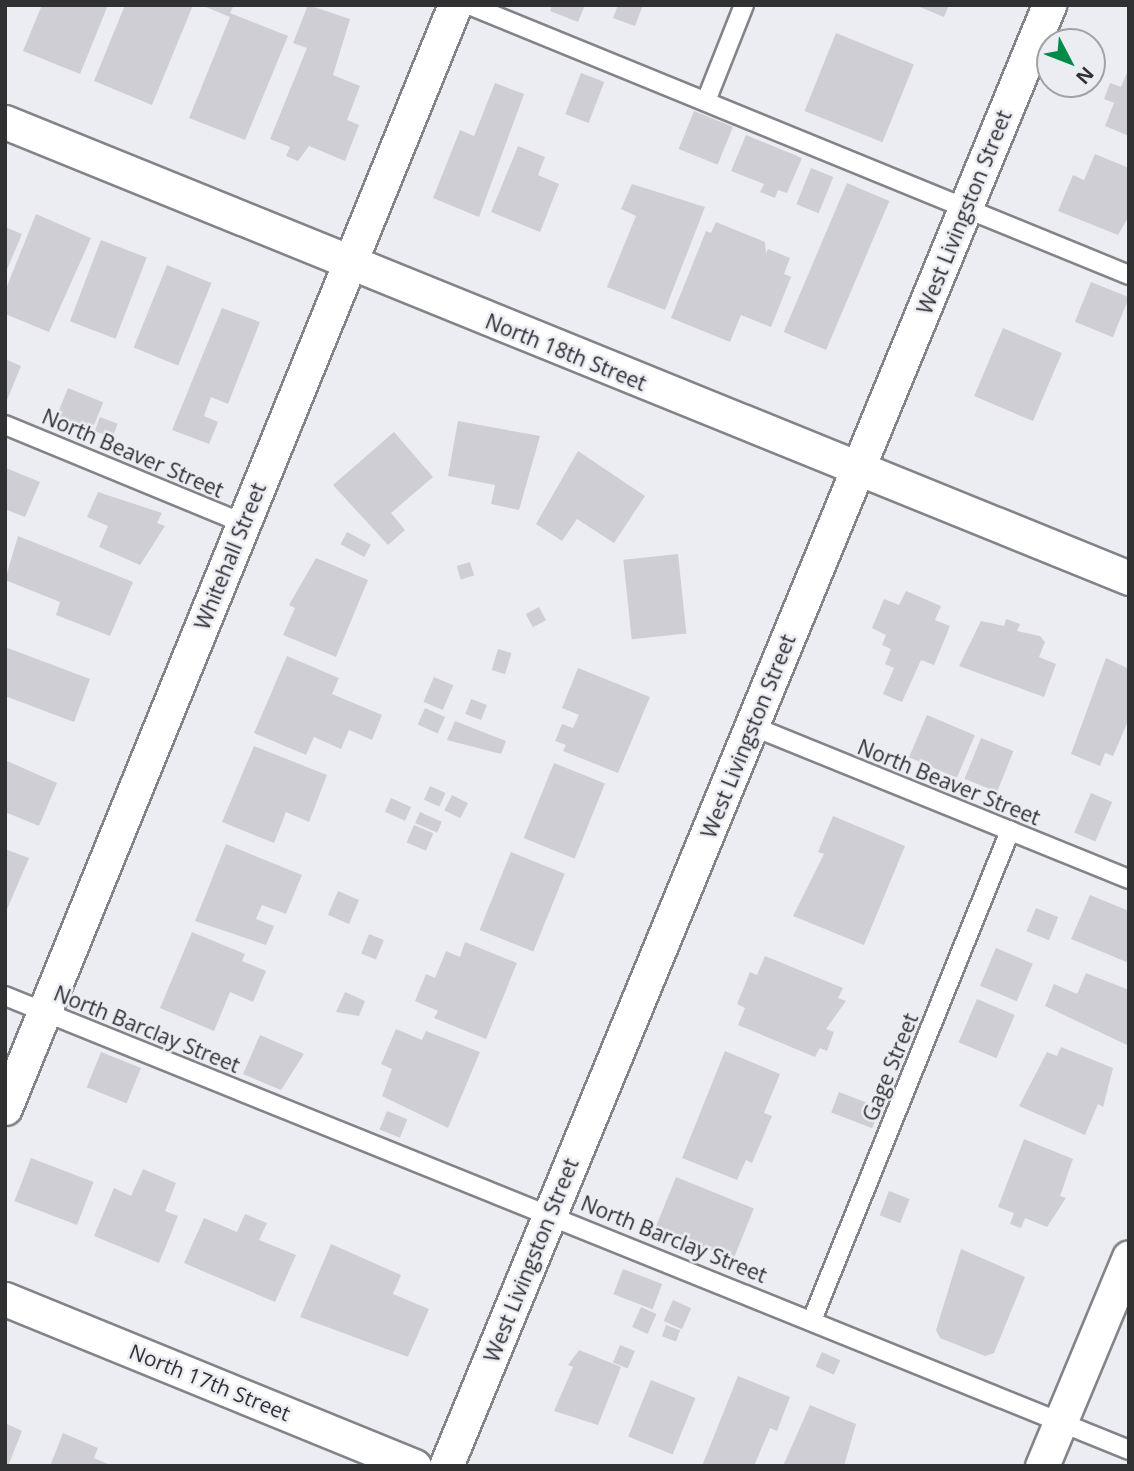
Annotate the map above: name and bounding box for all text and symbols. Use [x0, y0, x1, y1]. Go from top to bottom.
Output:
north arrow [1036, 28, 1106, 98]
text: N [1070, 61, 1100, 90]
street label: West Livingston Street [912, 106, 1016, 318]
street label: North 18th Street [482, 308, 650, 396]
street label: North Beaver Street [38, 403, 228, 503]
street label: Whitehall Street [189, 479, 271, 633]
street label: West Livingston Street [696, 630, 800, 842]
street label: North Beaver Street [854, 734, 1044, 830]
street label: North Barclay Street [50, 980, 244, 1078]
street label: Gage Street [857, 1009, 923, 1125]
street label: West Livingston Street [479, 1154, 583, 1366]
street label: North Barclay Street [577, 1190, 771, 1288]
street label: North 17th Street [126, 1338, 294, 1426]

